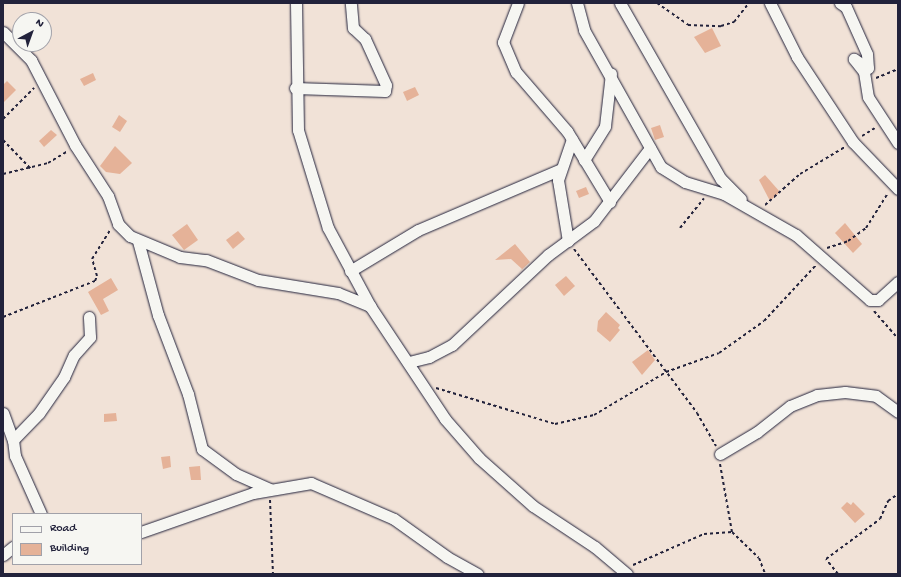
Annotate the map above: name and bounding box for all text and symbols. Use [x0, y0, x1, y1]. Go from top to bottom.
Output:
north arrow [12, 12, 52, 52]
text: N [33, 17, 46, 31]
legend [12, 513, 142, 565]
text: Road [50, 522, 76, 536]
text: Building [50, 542, 89, 556]

